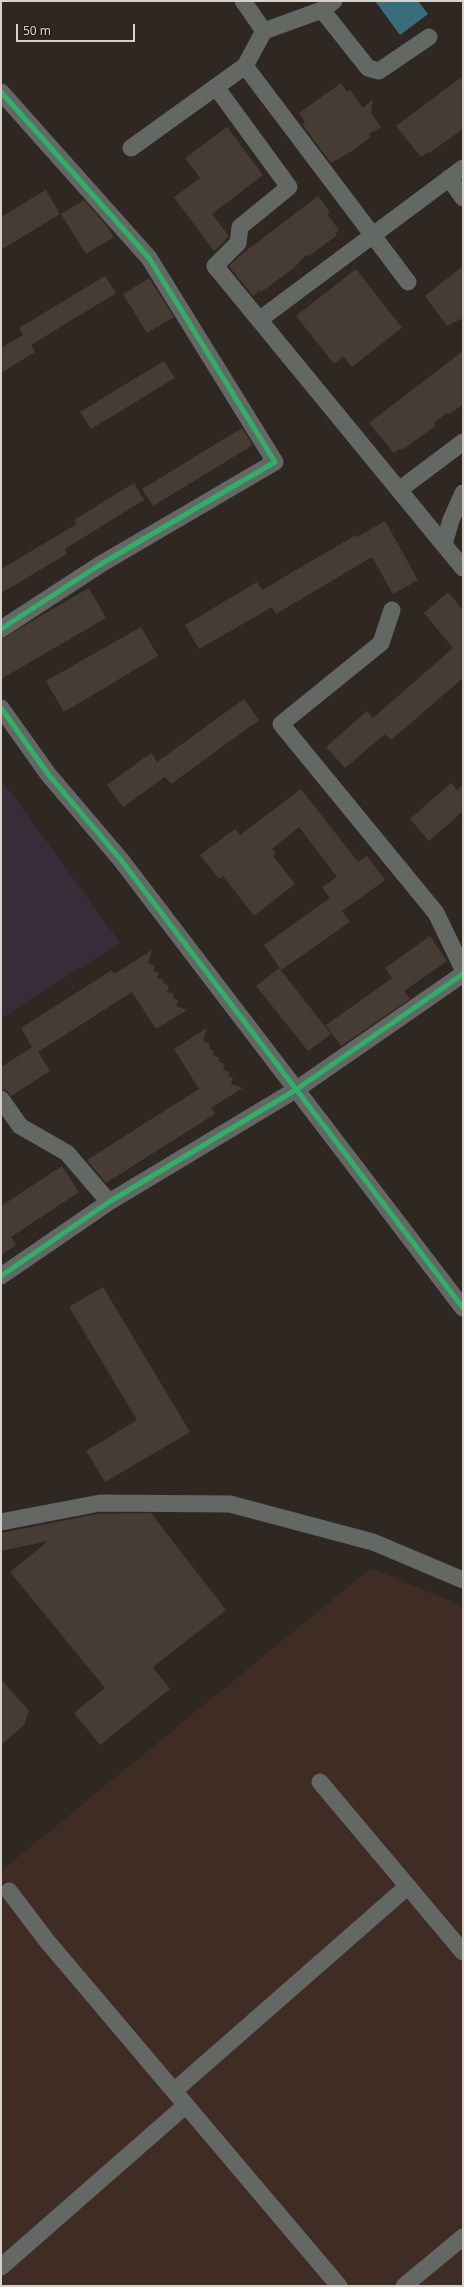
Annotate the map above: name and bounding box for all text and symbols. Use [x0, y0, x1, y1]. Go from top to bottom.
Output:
scale bar [18, 16, 137, 42]
text: 50 m [23, 22, 51, 39]

